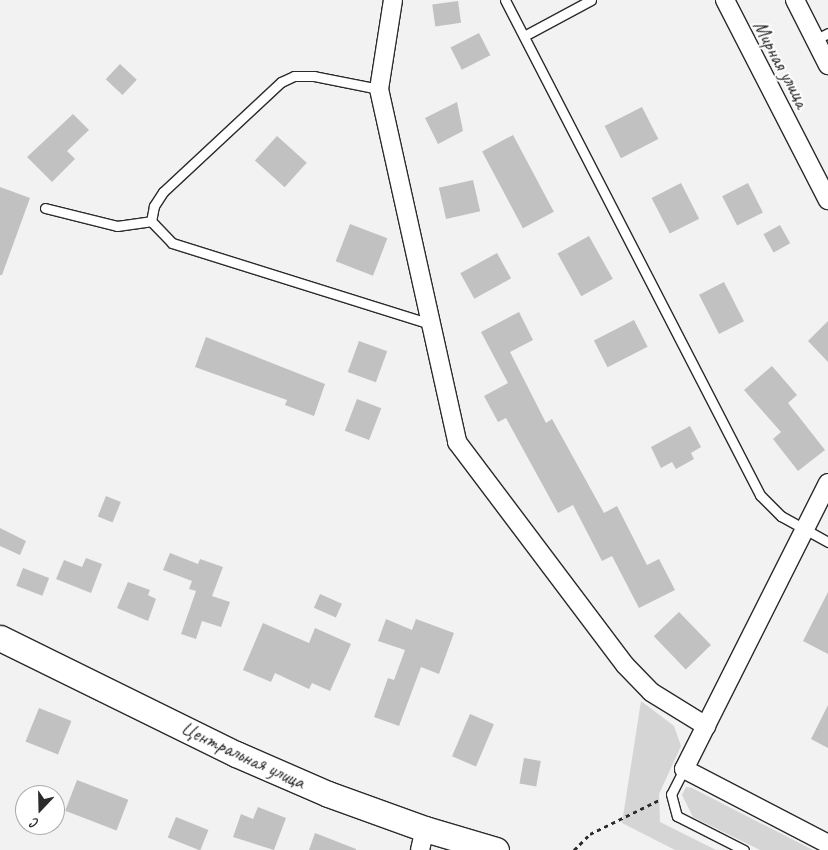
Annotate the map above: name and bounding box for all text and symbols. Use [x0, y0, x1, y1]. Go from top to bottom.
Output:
street label: Мирная улица [748, 16, 814, 112]
street label: Центральная улица [177, 716, 309, 794]
north arrow [15, 785, 65, 835]
text: С [29, 814, 41, 833]

